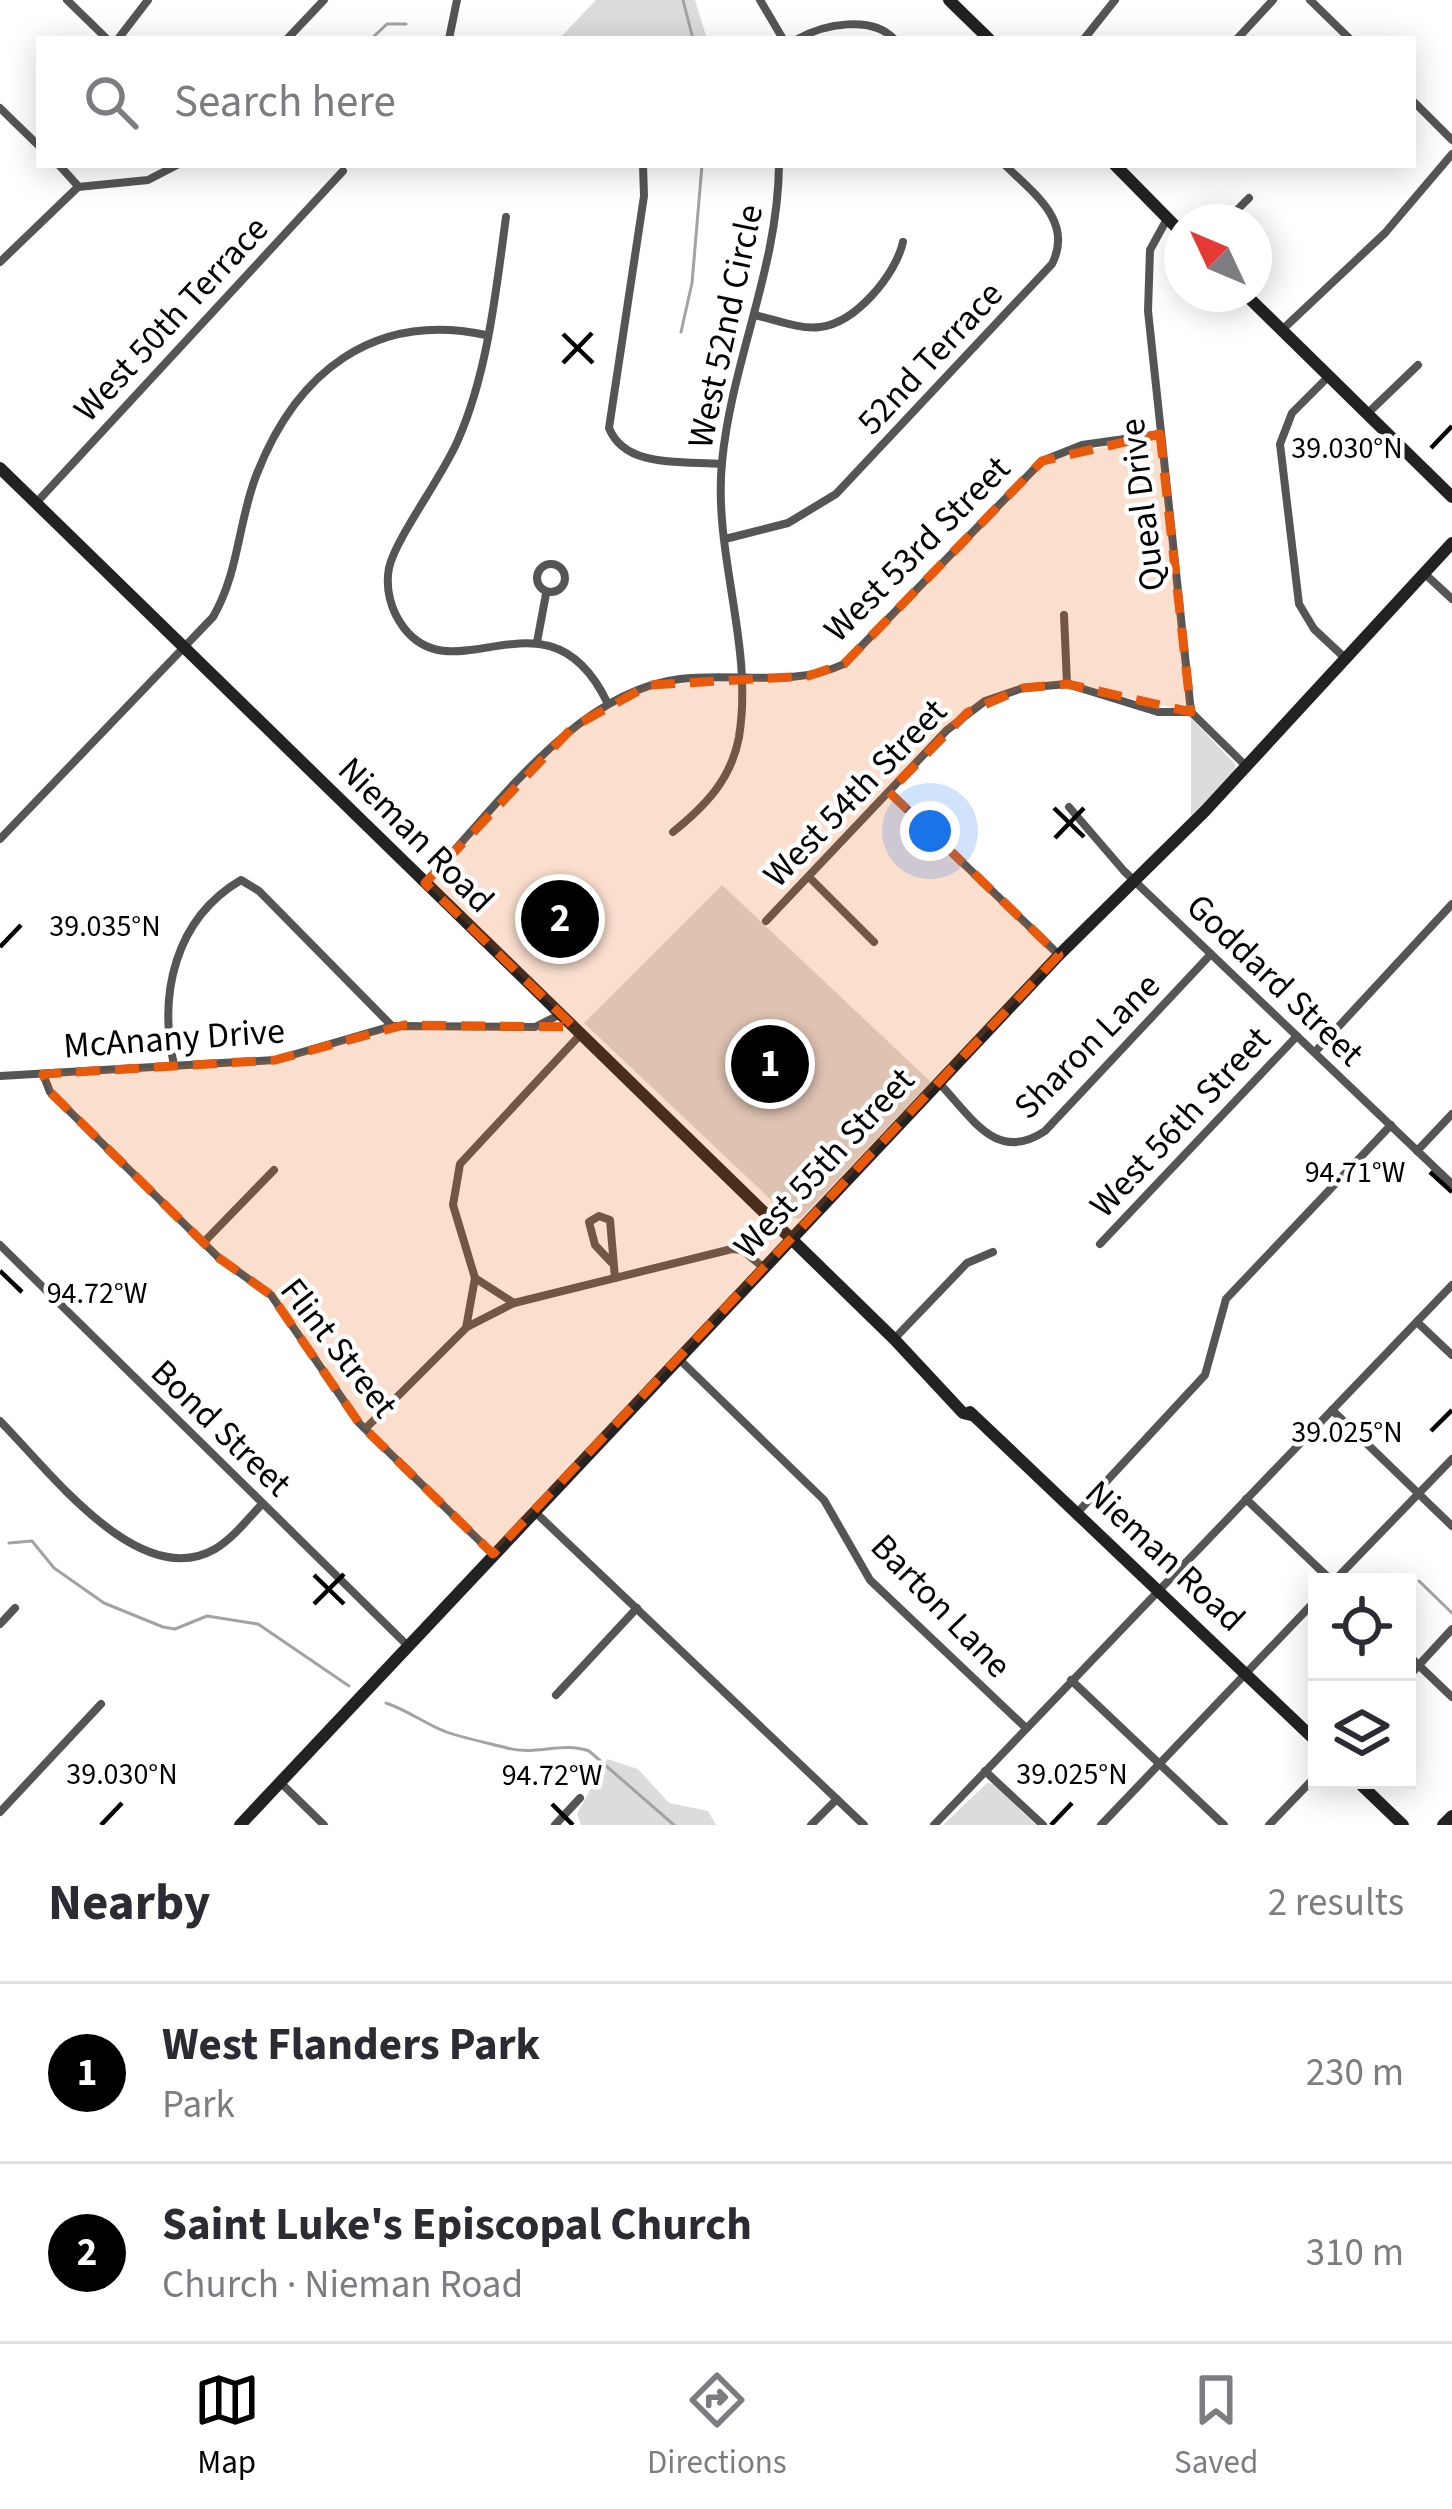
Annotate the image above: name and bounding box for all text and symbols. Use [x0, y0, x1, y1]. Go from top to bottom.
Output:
search box [36, 36, 1416, 168]
icon: search [78, 69, 144, 135]
text: Search here [174, 70, 396, 134]
street label: West 52nd Circle [675, 200, 776, 453]
north arrow [1164, 204, 1272, 312]
street label: West 50th Terrace [62, 205, 280, 433]
street label: 52nd Terrace [846, 270, 1015, 446]
street label: Queal Drive [1107, 416, 1178, 594]
text: 39.030°N [1291, 427, 1403, 470]
street label: West 53rd Street [812, 444, 1022, 654]
street label: West 54th Street [752, 687, 958, 899]
street label: Nieman Road [326, 746, 505, 925]
your location [900, 801, 960, 861]
pin: 2 [521, 874, 599, 964]
street label: Goddard Street [1175, 882, 1375, 1078]
text: 39.035°N [49, 905, 161, 948]
street label: Sharon Lane [1002, 961, 1172, 1131]
street label: McAnany Drive [62, 1005, 286, 1072]
street label: West 56th Street [1078, 1015, 1282, 1229]
pin: 1 [731, 1019, 809, 1109]
street label: West 55th Street [722, 1056, 926, 1270]
text: 94.71°W [1305, 1151, 1405, 1194]
street label: Flint Street [268, 1267, 410, 1429]
text: 94.72°W [47, 1272, 147, 1315]
street label: Bond Street [139, 1348, 303, 1508]
text: 39.025°N [1291, 1411, 1403, 1454]
street label: Nieman Road [1074, 1469, 1256, 1644]
street label: Barton Lane [859, 1522, 1023, 1690]
map controls [1308, 1573, 1416, 1789]
button: locate [1308, 1573, 1416, 1681]
button: layers [1308, 1681, 1416, 1789]
text: 39.030°N [66, 1753, 178, 1796]
text: 39.025°N [1016, 1753, 1128, 1796]
text: 94.72°W [502, 1754, 602, 1797]
text: Nearby [48, 1867, 210, 1939]
text: 2 results [1268, 1875, 1404, 1931]
text: West Flanders Park [162, 2013, 540, 2077]
text: 1 [77, 2045, 97, 2101]
text: 230 m [1306, 2045, 1404, 2101]
text: Park [162, 2077, 235, 2133]
text: Saint Luke's Episcopal Church [162, 2193, 752, 2257]
text: 2 [77, 2225, 97, 2281]
text: 310 m [1306, 2225, 1404, 2281]
text: Church · Nieman Road [162, 2257, 523, 2313]
tab: Map [194, 2367, 260, 2486]
tab: Directions [647, 2367, 787, 2486]
tab: Saved [1174, 2367, 1258, 2486]

